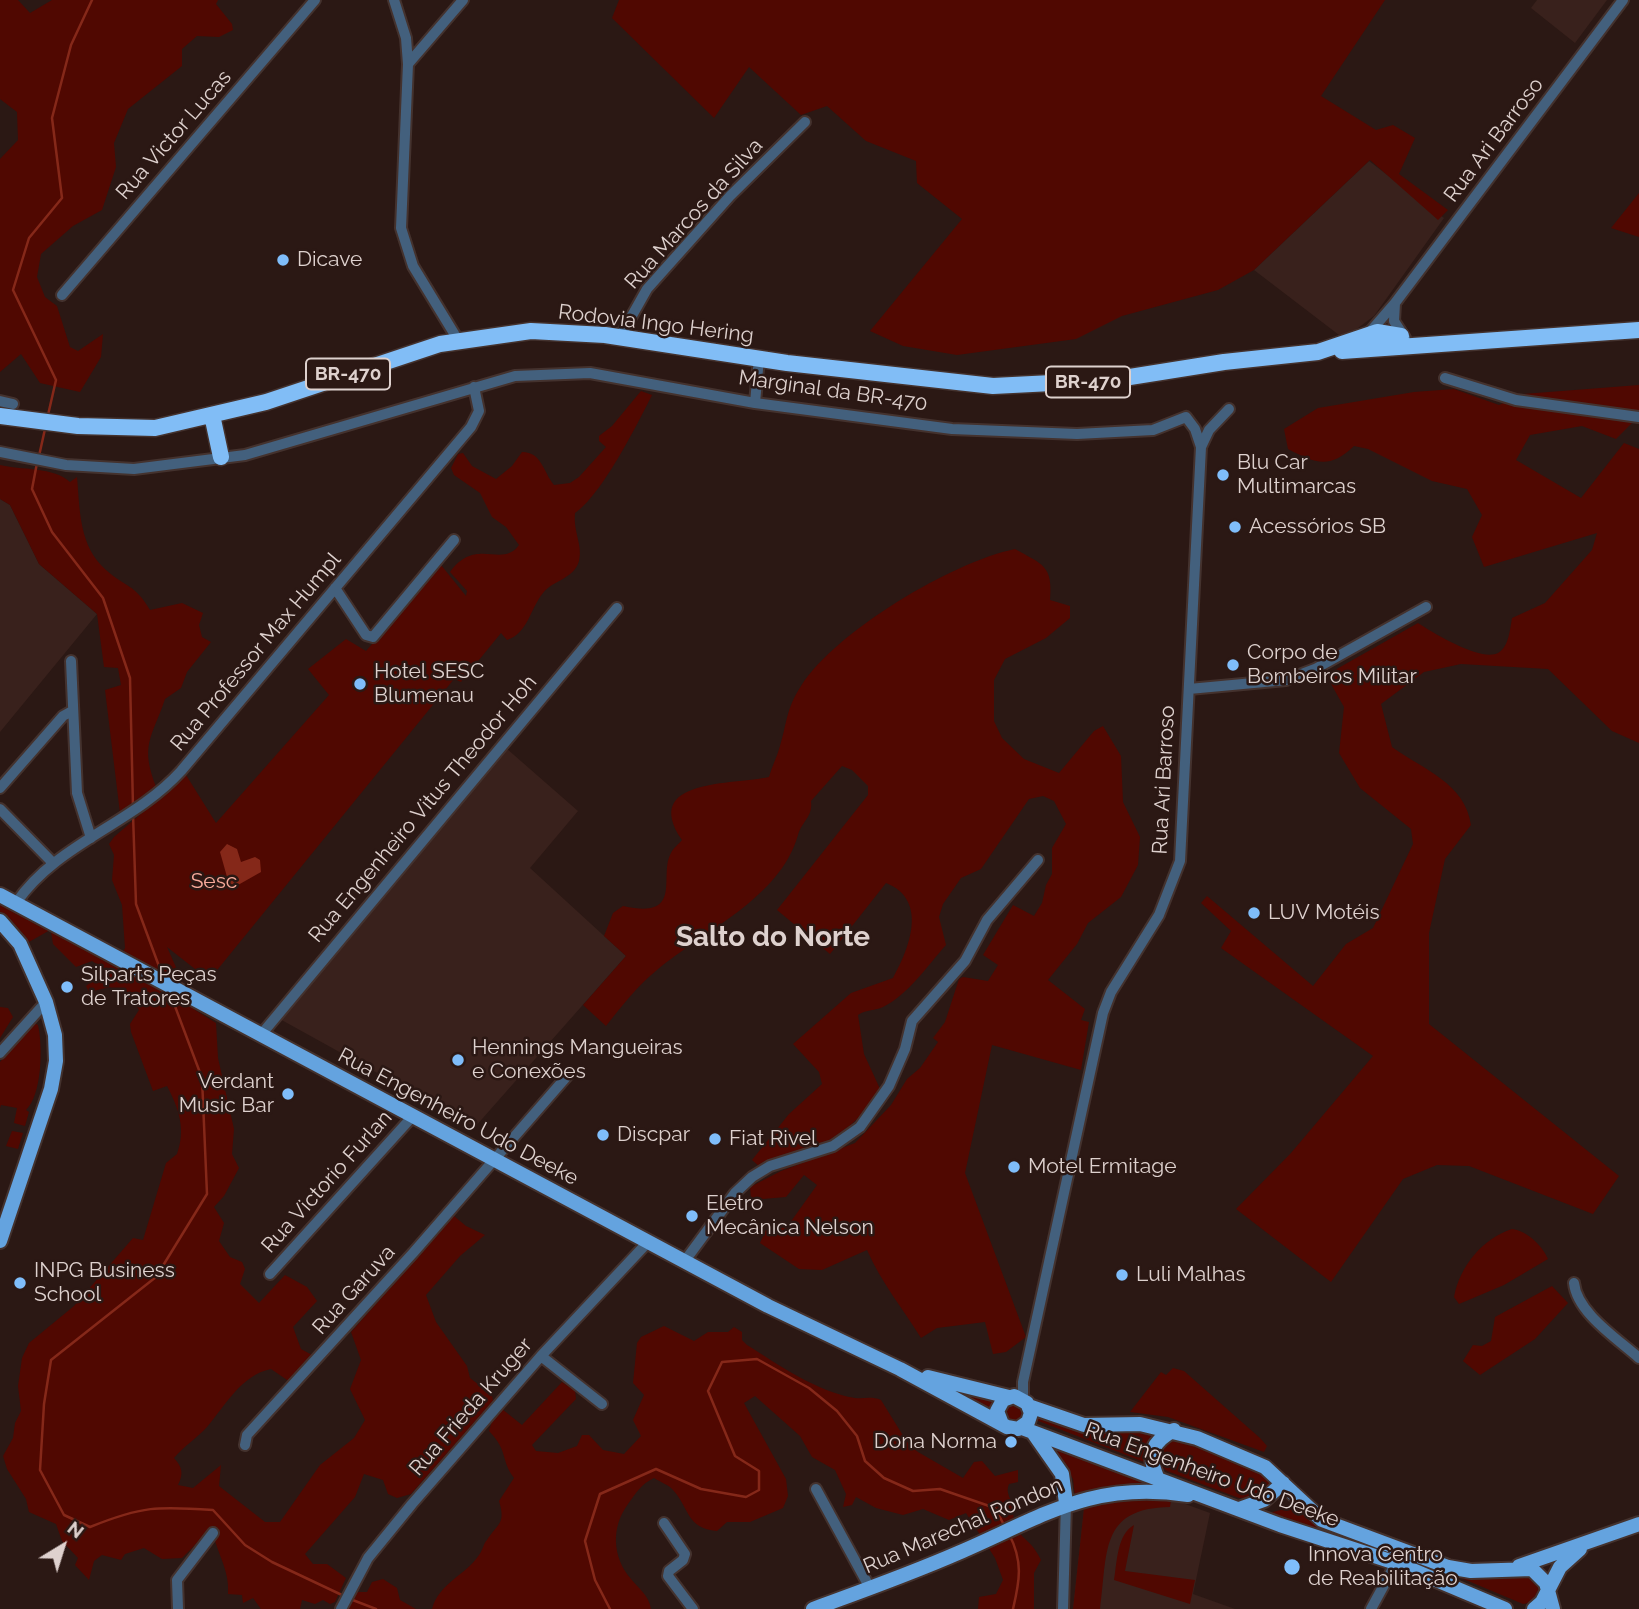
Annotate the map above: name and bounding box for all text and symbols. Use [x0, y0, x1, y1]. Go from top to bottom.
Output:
street label: Rua Victor Lucas [111, 65, 237, 205]
street label: Rua Ari Barroso [1439, 73, 1549, 207]
street label: Rua Marcos da Silva [620, 134, 768, 294]
place label: Dicave [297, 247, 362, 273]
marker: Dicave [275, 252, 291, 268]
street label: Rodovia Ingo Hering [557, 300, 755, 348]
road number: BR-470 [306, 358, 390, 390]
street label: Marginal da BR-470 [737, 365, 929, 417]
road number: BR-470 [1046, 366, 1130, 398]
place label: Blu Car Multimarcas [1237, 450, 1356, 500]
marker: Blu Car Multimarcas [1215, 467, 1231, 483]
place label: Acessórios SB [1249, 514, 1386, 540]
marker: Acessórios SB [1227, 519, 1243, 535]
street label: Rua Professor Max Humpl [166, 548, 346, 756]
place label: Corpo de Bombeiros Militar [1247, 640, 1417, 690]
marker: Corpo de Bombeiros Militar [1225, 657, 1241, 673]
place label: Hotel SESC Blumenau [374, 659, 484, 709]
street label: Rua Engenheiro Vitus Theodor Hoh [304, 670, 542, 948]
marker: Hotel SESC Blumenau [352, 676, 368, 692]
street label: Rua Ari Barroso [1148, 705, 1180, 855]
park label: Sesc [191, 869, 237, 895]
place label: LUV Motéis [1268, 900, 1380, 926]
marker: LUV Motéis [1246, 905, 1262, 921]
district label: Salto do Norte [676, 921, 870, 955]
place label: Silparts Peças de Tratores [81, 962, 217, 1012]
marker: Silparts Peças de Tratores [59, 979, 75, 995]
place label: Hennings Mangueiras e Conexões [472, 1035, 683, 1085]
street label: Rua Engenheiro Udo Deeke [334, 1043, 582, 1191]
marker: Hennings Mangueiras e Conexões [450, 1052, 466, 1068]
place label: Verdant Music Bar [179, 1069, 274, 1119]
marker: Verdant Music Bar [280, 1086, 296, 1102]
street label: Rua Victorio Furlan [256, 1105, 398, 1259]
place label: Discpar [617, 1122, 690, 1148]
place label: Fiat Rivel [729, 1126, 817, 1152]
marker: Discpar [595, 1127, 611, 1143]
marker: Fiat Rivel [707, 1131, 723, 1147]
place label: Motel Ermitage [1028, 1154, 1177, 1180]
marker: Motel Ermitage [1006, 1159, 1022, 1175]
place label: Eletro Mecânica Nelson [706, 1191, 874, 1241]
marker: Eletro Mecânica Nelson [684, 1208, 700, 1224]
street label: Rua Garuva [307, 1240, 401, 1340]
place label: INPG Business School [34, 1258, 175, 1308]
place label: Luli Malhas [1136, 1262, 1246, 1288]
marker: Luli Malhas [1114, 1267, 1130, 1283]
marker: INPG Business School [12, 1275, 28, 1291]
street label: Rua Frieda Kruger [404, 1333, 538, 1481]
street label: Rua Engenheiro Udo Deeke [1082, 1417, 1342, 1533]
place label: Dona Norma [874, 1429, 997, 1455]
marker: Dona Norma [1003, 1434, 1019, 1450]
street label: Rua Marechal Rondon [860, 1473, 1066, 1579]
north arrow [28, 1511, 98, 1581]
text: N [63, 1516, 88, 1543]
place label: Innova Centro de Reabilitação [1308, 1542, 1458, 1592]
marker: Innova Centro de Reabilitação [1282, 1557, 1302, 1577]

